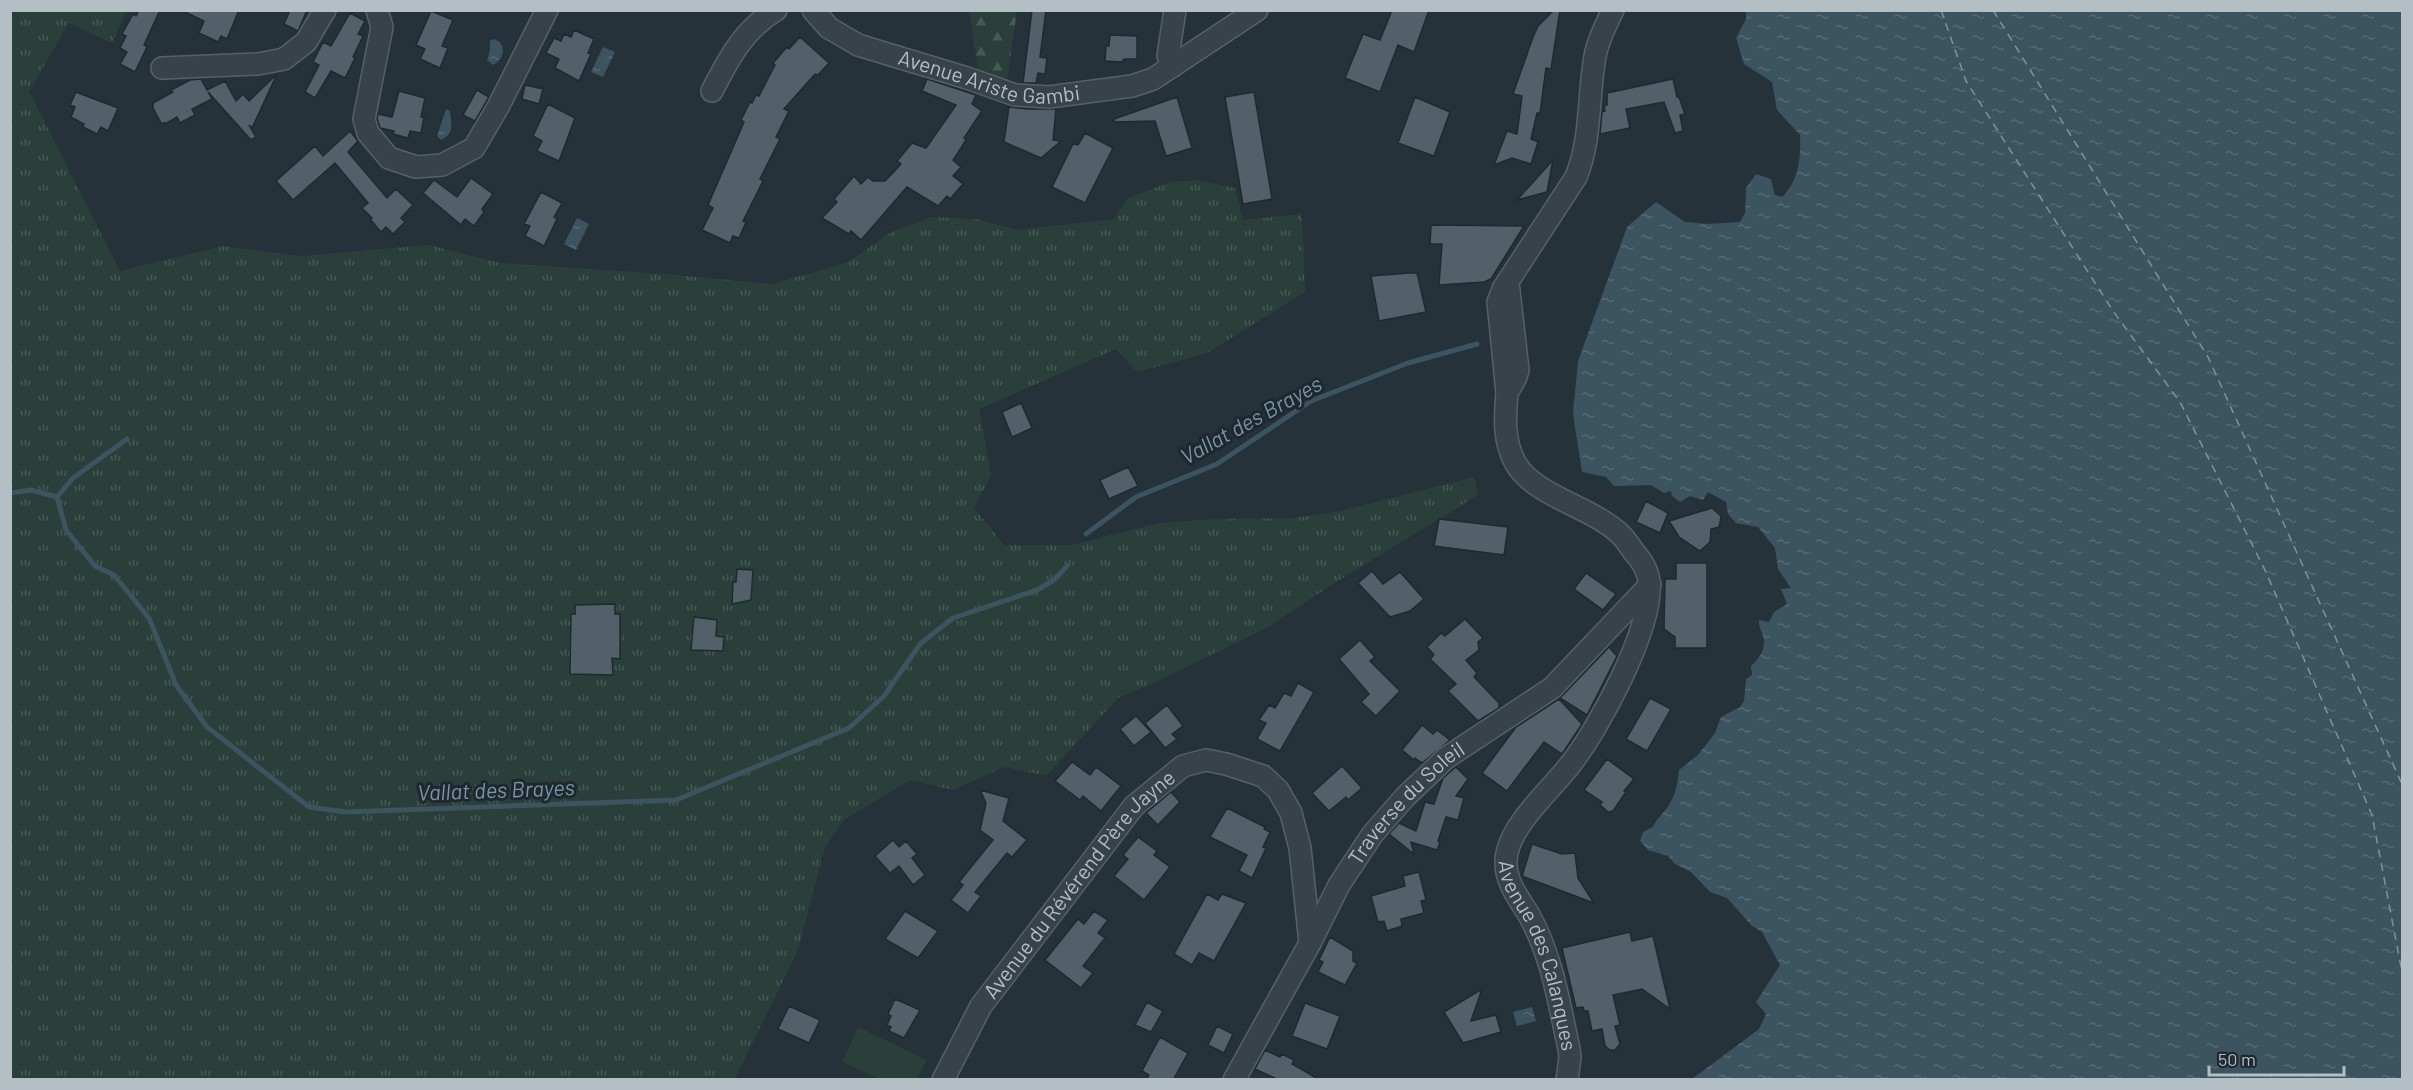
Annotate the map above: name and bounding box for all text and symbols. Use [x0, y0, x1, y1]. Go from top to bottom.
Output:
street label: Avenue Ariste Gambi [896, 44, 1081, 108]
water label: Vallat des Brayes [1175, 370, 1326, 469]
street label: Traverse du Soleil [1342, 736, 1468, 869]
street label: Avenue du Révérend Père Jayne [977, 764, 1179, 1003]
water label: Vallat des Brayes [417, 773, 575, 805]
street label: Avenue des Calanques [1495, 859, 1583, 1053]
scale bar [2209, 1039, 2344, 1077]
text: 50 m [2218, 1048, 2256, 1070]

